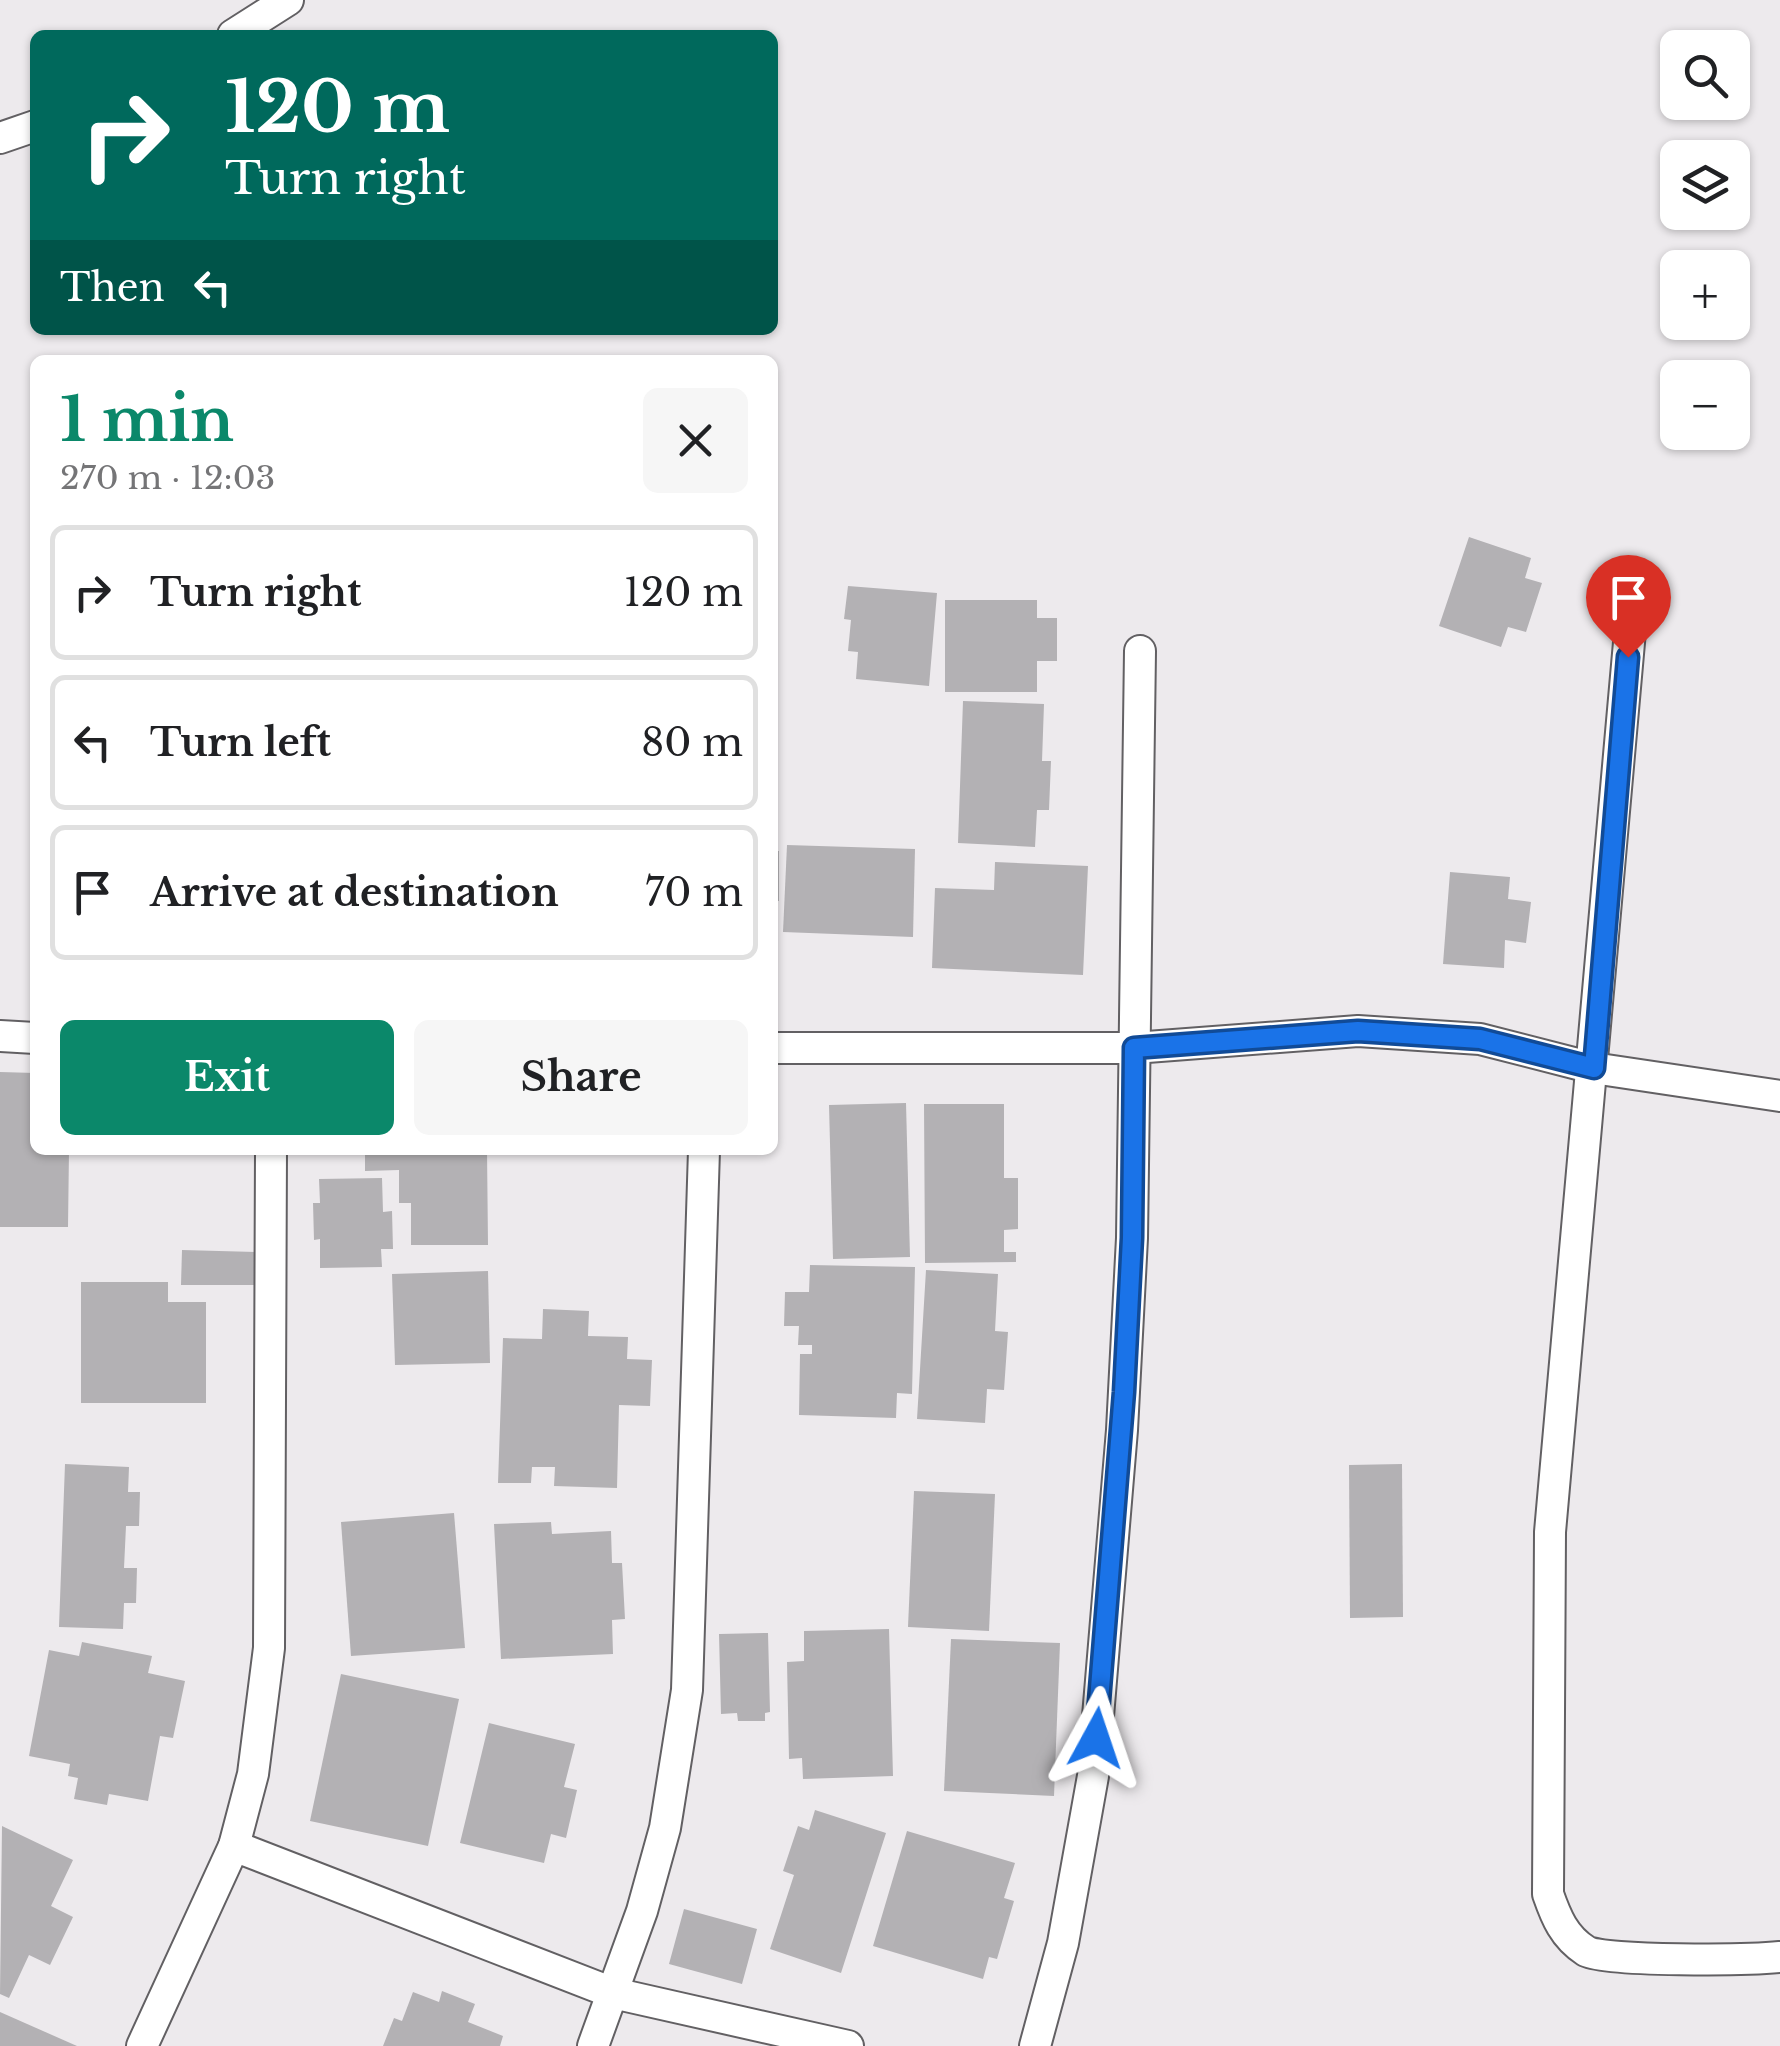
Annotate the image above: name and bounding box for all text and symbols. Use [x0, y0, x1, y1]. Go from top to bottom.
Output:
map controls [1660, 30, 1750, 450]
button: search [1660, 30, 1750, 120]
text: 120 m [225, 64, 450, 151]
icon: right [60, 70, 190, 200]
button: layers [1660, 140, 1750, 230]
text: Turn right [225, 150, 466, 206]
button: + [1660, 250, 1750, 340]
icon: left [185, 260, 240, 315]
text: Then [60, 264, 165, 311]
button: − [1660, 360, 1750, 450]
text: 1 min [60, 383, 234, 457]
button: close [643, 388, 748, 493]
text: 270 m · 12:03 [60, 458, 275, 498]
pin [1586, 555, 1671, 658]
icon: right [65, 565, 120, 620]
text: Turn right [150, 569, 361, 616]
text: 120 m [624, 569, 743, 616]
icon: arrive [1601, 570, 1656, 625]
icon: left [65, 715, 120, 770]
text: Turn left [150, 719, 331, 766]
text: 80 m [641, 719, 743, 766]
icon: arrive [65, 865, 120, 920]
text: Arrive at destination [150, 869, 559, 916]
text: 70 m [645, 869, 743, 916]
button: Exit [60, 1020, 394, 1135]
button: Share [414, 1020, 748, 1135]
position arrow [1044, 1686, 1148, 1790]

